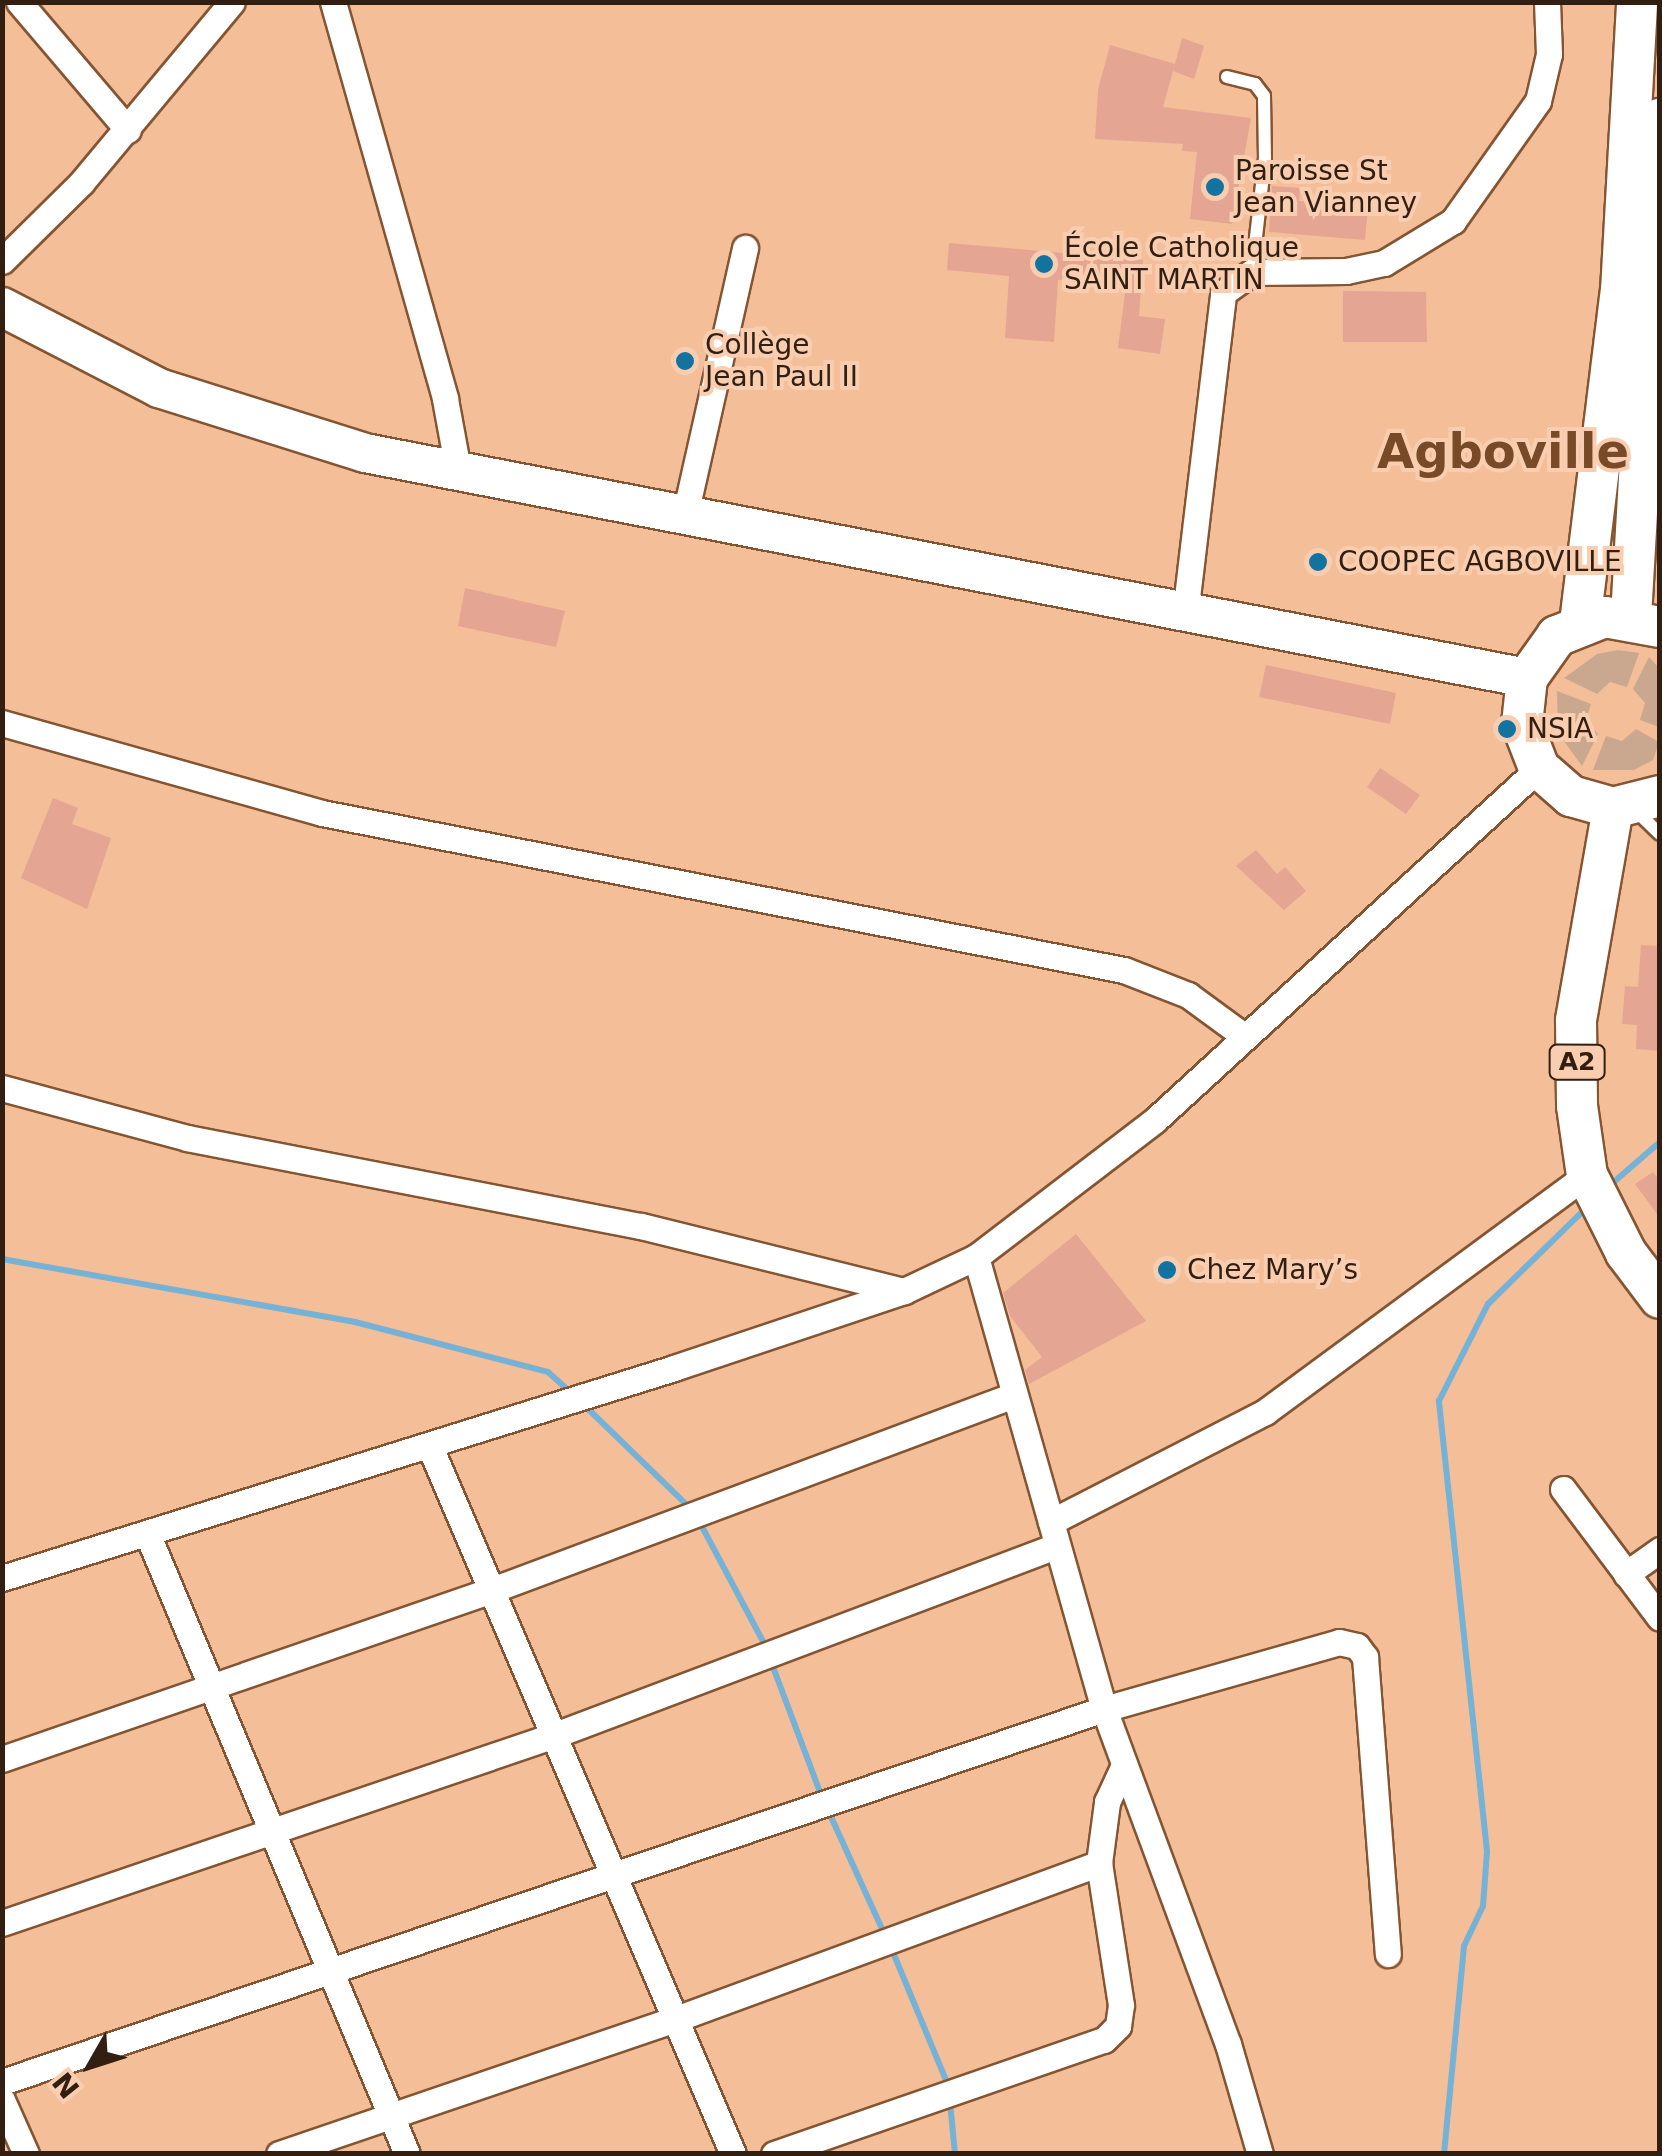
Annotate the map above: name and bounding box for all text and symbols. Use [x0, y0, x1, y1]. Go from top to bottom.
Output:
place label: Paroisse St Jean Vianney [1235, 154, 1417, 220]
marker: Paroisse St Jean Vianney [1204, 176, 1226, 198]
place label: École Catholique SAINT MARTIN [1064, 231, 1299, 297]
marker: École Catholique SAINT MARTIN [1033, 253, 1055, 275]
place label: Collège Jean Paul II [705, 328, 858, 394]
marker: Collège Jean Paul II [674, 350, 696, 372]
district label: Agboville [1377, 423, 1629, 481]
place label: COOPEC AGBOVILLE [1338, 545, 1622, 579]
marker: COOPEC AGBOVILLE [1307, 551, 1329, 573]
place label: NSIA [1527, 712, 1593, 746]
marker: NSIA [1496, 718, 1518, 740]
road number: A2 [1547, 1042, 1607, 1082]
place label: Chez Mary’s [1187, 1253, 1358, 1287]
marker: Chez Mary’s [1156, 1259, 1178, 1281]
north arrow [40, 2016, 140, 2116]
text: N [46, 2066, 86, 2105]

